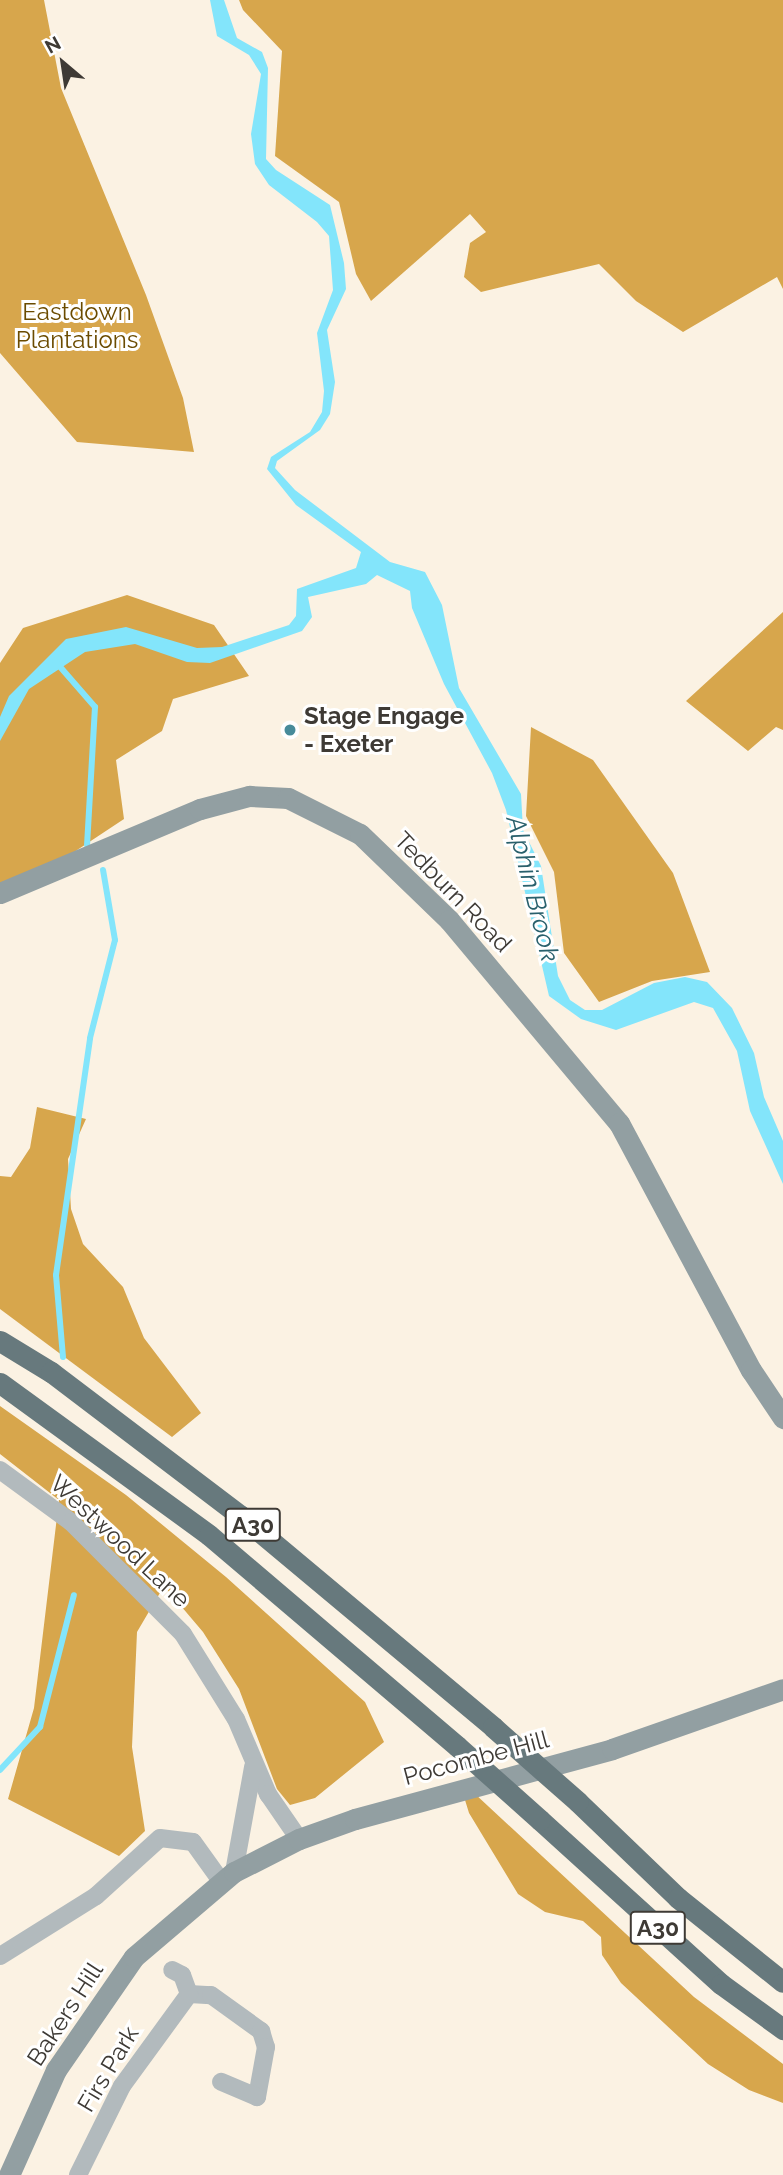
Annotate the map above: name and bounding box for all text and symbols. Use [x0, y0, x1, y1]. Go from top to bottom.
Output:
north arrow [28, 28, 98, 98]
text: N [41, 31, 64, 58]
park label: Eastdown Plantations [16, 298, 138, 354]
place label: Stage Engage - Exeter [304, 702, 464, 758]
marker: Stage Engage - Exeter [282, 722, 298, 738]
water label: Alphin Brook [499, 813, 565, 965]
street label: Tedburn Road [388, 826, 518, 958]
street label: Westwood Lane [44, 1469, 196, 1613]
road number: A30 [223, 1506, 283, 1544]
street label: Pocombe Hill [400, 1725, 552, 1791]
road number: A30 [628, 1909, 688, 1948]
street label: Bakers Hill [21, 1957, 109, 2071]
street label: Firs Park [71, 2021, 145, 2117]

